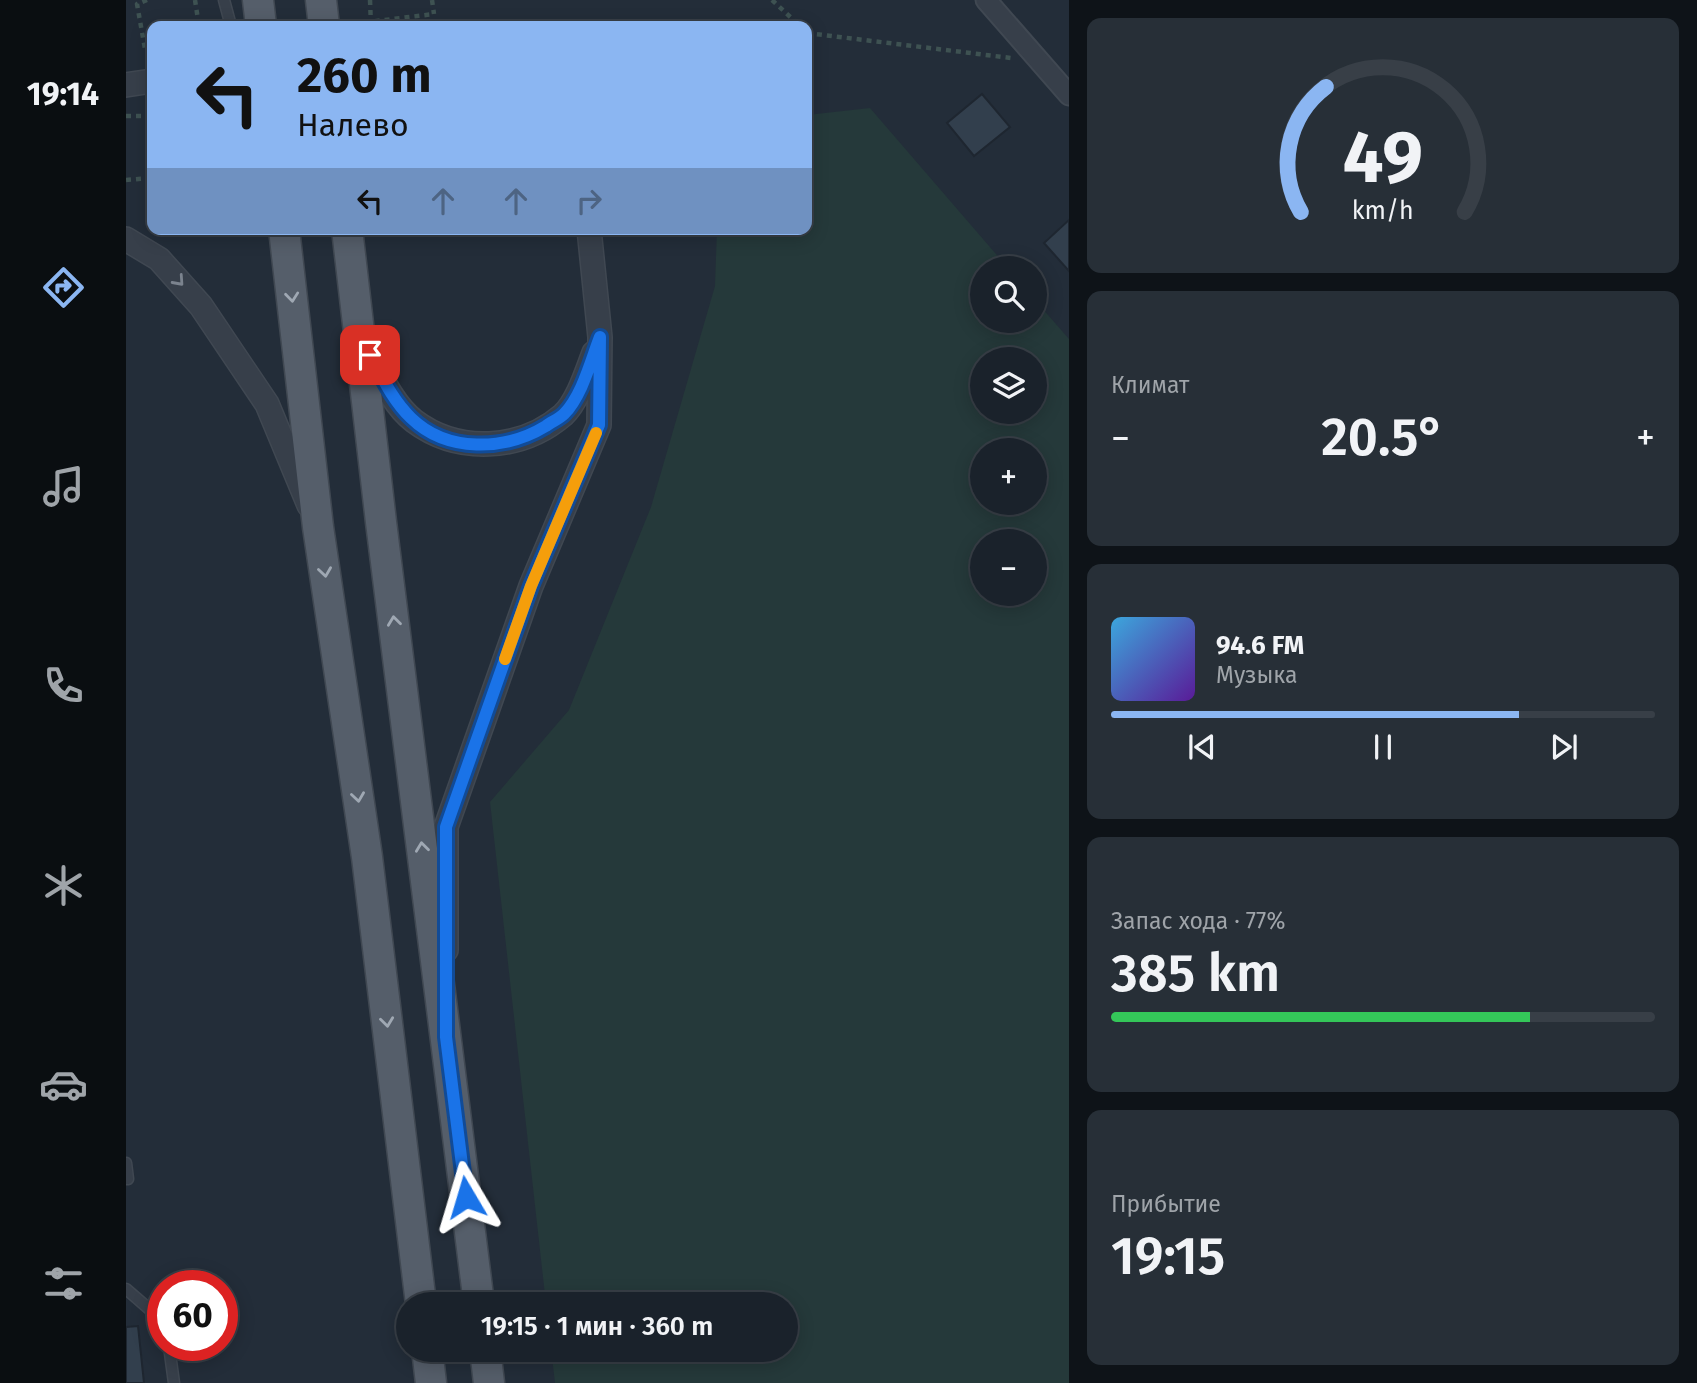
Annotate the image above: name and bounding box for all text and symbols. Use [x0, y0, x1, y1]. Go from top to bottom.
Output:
text: 260 m [297, 46, 432, 105]
icon: left [182, 49, 273, 140]
text: 19:14 [27, 75, 99, 113]
text: Налево [297, 106, 409, 144]
text: 49 [1343, 114, 1423, 201]
icon: left [351, 182, 389, 220]
icon: ahead [424, 182, 462, 220]
icon: ahead [497, 182, 535, 220]
icon: right [570, 182, 608, 220]
text: km/h [1352, 195, 1414, 225]
map controls [970, 256, 1047, 606]
button: search [970, 256, 1047, 333]
icon: directions [39, 263, 88, 312]
one-way arrow [170, 273, 183, 286]
one-way arrow [284, 291, 299, 303]
pin [340, 325, 400, 385]
icon: arrive [351, 336, 389, 374]
button: layers [970, 347, 1047, 424]
text: Климат [1111, 371, 1189, 399]
text: 20.5° [1321, 406, 1445, 469]
text: − [1111, 415, 1130, 461]
text: + [1636, 415, 1655, 461]
button: + [970, 438, 1047, 515]
icon: music [39, 462, 88, 511]
button: − [970, 529, 1047, 606]
one-way arrow [317, 566, 332, 577]
one-way arrow [386, 615, 401, 627]
text: 94.6 FM [1216, 630, 1304, 661]
icon: phone [39, 661, 88, 710]
text: Музыка [1216, 661, 1297, 689]
icon: previous [1183, 728, 1221, 766]
icon: pause [1364, 728, 1402, 766]
icon: next [1545, 728, 1583, 766]
one-way arrow [350, 791, 365, 803]
one-way arrow [414, 841, 429, 853]
icon: climate [39, 861, 88, 910]
text: Запас хода · 77% [1111, 907, 1286, 935]
text: 385 km [1111, 942, 1280, 1005]
one-way arrow [379, 1017, 394, 1028]
icon: car [39, 1060, 88, 1109]
position arrow [429, 1160, 503, 1234]
text: Прибытие [1111, 1190, 1221, 1218]
text: 19:15 [1111, 1225, 1225, 1288]
icon: filters [39, 1259, 88, 1308]
speed limit sign: 60 [147, 1270, 238, 1361]
text: 19:15 · 1 мин · 360 m [481, 1311, 713, 1342]

